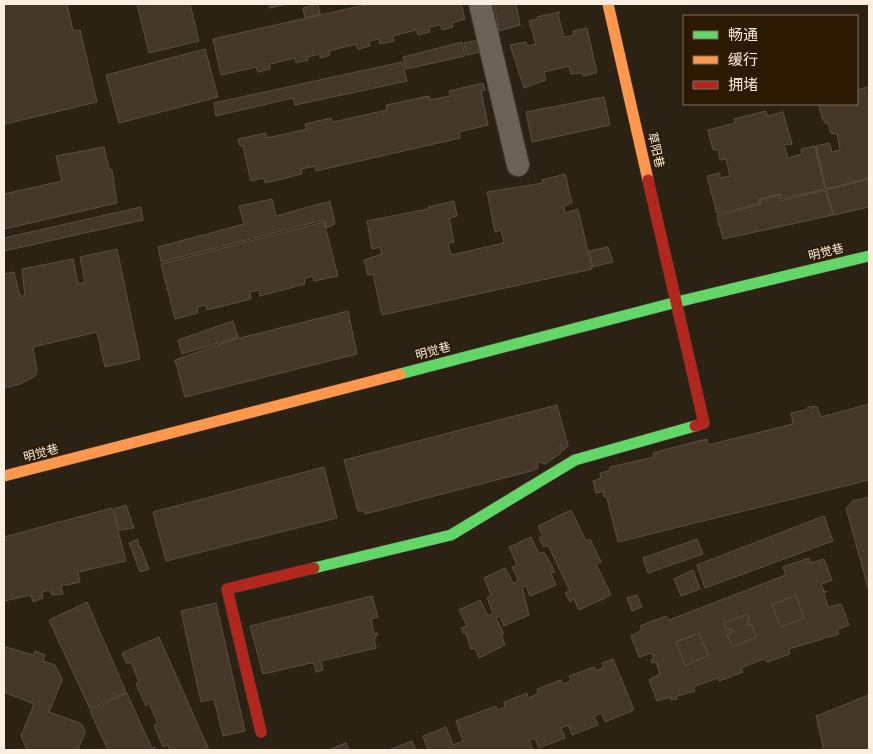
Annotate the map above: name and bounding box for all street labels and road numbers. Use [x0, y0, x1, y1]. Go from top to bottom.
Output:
street label: 草阳巷 [645, 131, 667, 169]
street label: 明觉巷 [807, 241, 845, 263]
street label: 明觉巷 [414, 340, 452, 362]
street label: 明觉巷 [22, 442, 60, 464]

